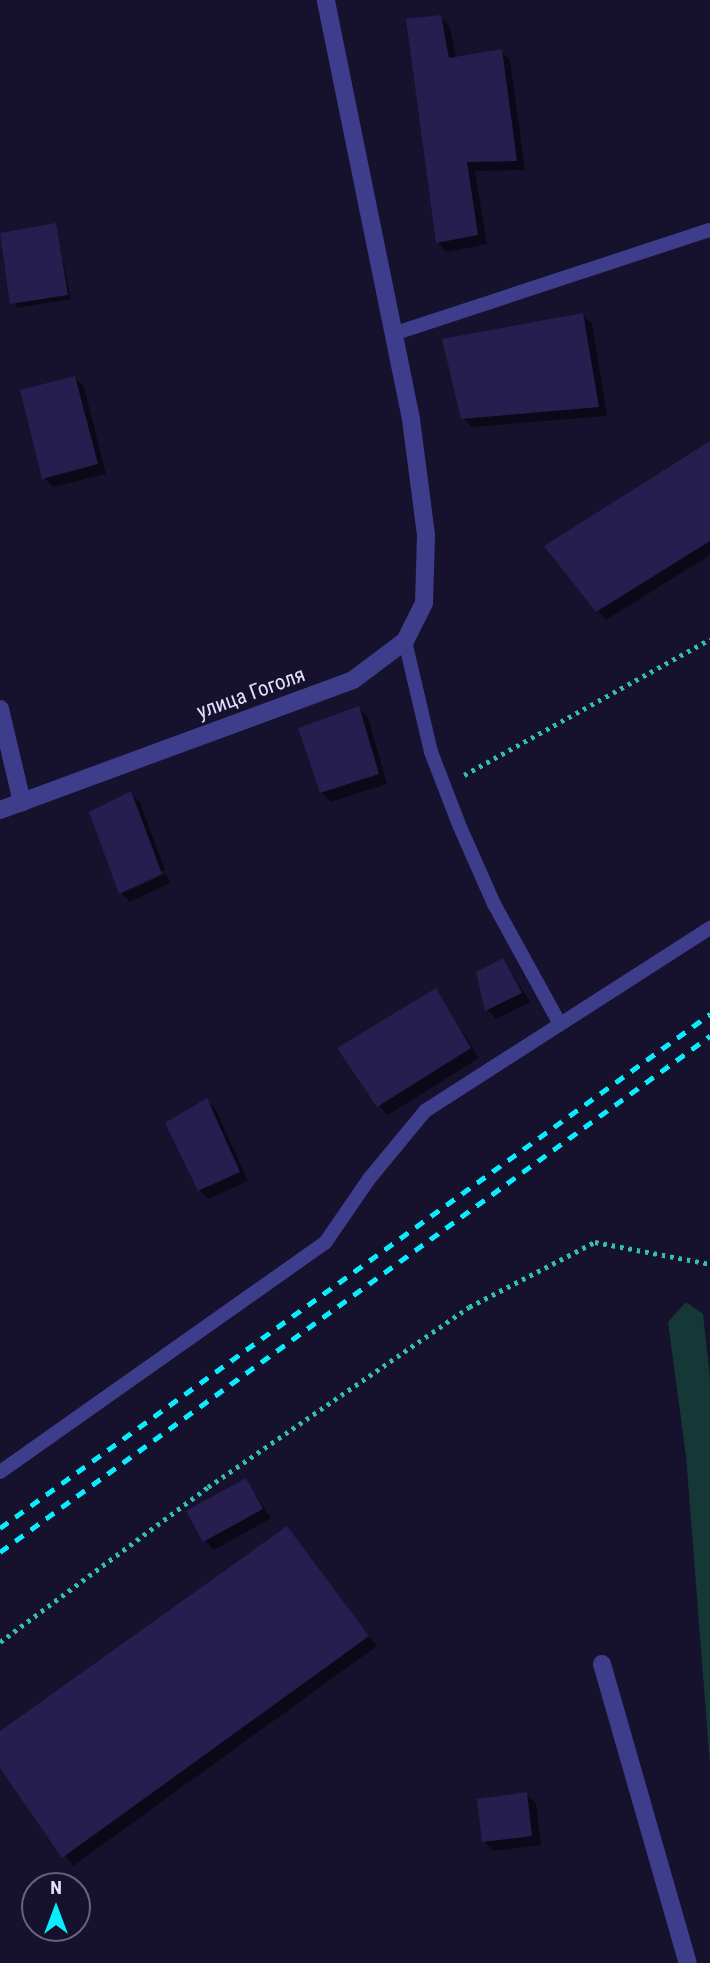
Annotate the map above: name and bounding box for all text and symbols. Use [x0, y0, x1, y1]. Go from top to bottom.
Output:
street label: улица Гоголя [193, 662, 309, 724]
north arrow [21, 1872, 91, 1942]
text: N [50, 1876, 62, 1899]

